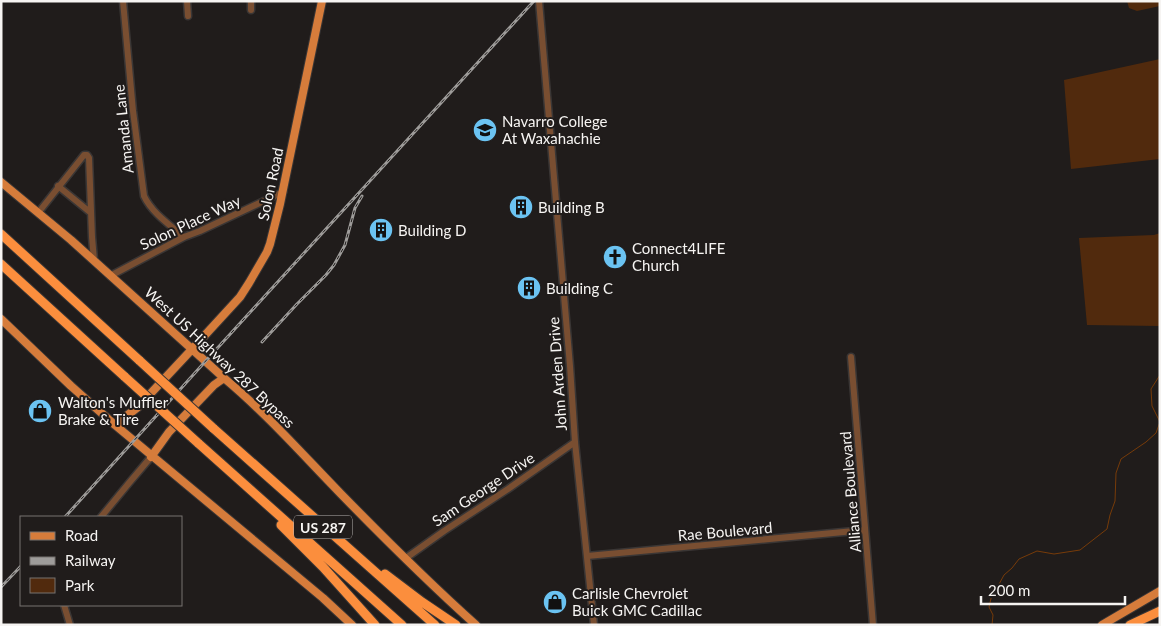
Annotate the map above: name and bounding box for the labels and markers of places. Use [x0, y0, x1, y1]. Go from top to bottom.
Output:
place label: Navarro College At Waxahachie [502, 112, 608, 147]
school or university icon: Navarro College At Waxahachie [472, 117, 498, 143]
building icon: Building B [508, 194, 534, 220]
place label: Building B [538, 198, 605, 216]
building icon: Building D [368, 217, 394, 243]
place label: Building D [398, 221, 466, 239]
place label: Connect4LIFE Church [632, 239, 725, 274]
church icon: Connect4LIFE Church [602, 244, 628, 270]
building icon: Building C [516, 275, 542, 301]
place label: Building C [546, 279, 613, 297]
place label: Walton's Muffler Brake & Tire [58, 393, 169, 428]
shop icon: Walton's Muffler Brake & Tire [27, 398, 53, 424]
place label: Carlisle Chevrolet Buick GMC Cadillac [572, 584, 702, 619]
shop icon: Carlisle Chevrolet Buick GMC Cadillac [542, 589, 568, 615]

